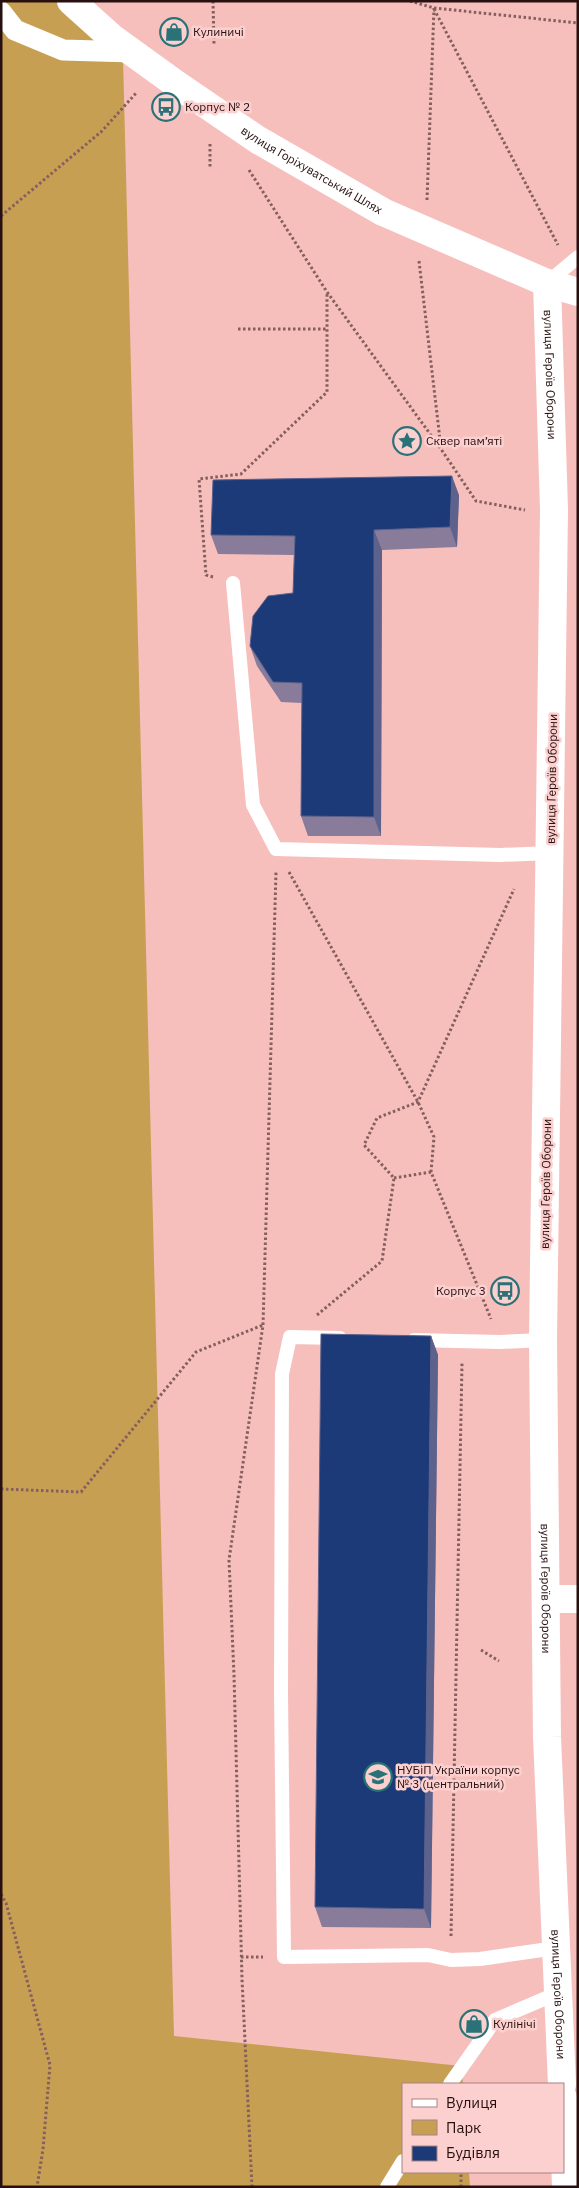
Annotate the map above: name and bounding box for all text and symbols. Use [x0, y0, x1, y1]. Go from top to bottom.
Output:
shop icon: Кулиничі [159, 17, 189, 47]
place label: Кулиничі [193, 24, 244, 39]
bus stop icon: Корпус № 2 [151, 92, 181, 122]
place label: Корпус № 2 [185, 99, 250, 114]
street label: вулиця Горіхуватський Шлях [238, 123, 385, 217]
street label: вулиця Героїв Оборони [541, 309, 560, 440]
place icon: Сквер пам’яті [392, 426, 422, 456]
place label: Сквер пам’яті [426, 433, 502, 448]
street label: вулиця Героїв Оборони [543, 714, 560, 844]
street label: вулиця Героїв Оборони [537, 1119, 554, 1249]
bus stop icon: Корпус 3 [490, 1276, 520, 1306]
place label: Корпус 3 [436, 1283, 486, 1298]
street label: вулиця Героїв Оборони [538, 1523, 554, 1654]
school or university icon: НУБіП України корпус № 3 (центральний) [363, 1762, 393, 1792]
place label: НУБіП України корпус № 3 (центральний) [397, 1762, 520, 1791]
street label: вулиця Героїв Оборони [548, 1929, 569, 2060]
shop icon: Кулінічі [459, 2009, 489, 2039]
place label: Кулінічі [493, 2016, 536, 2031]
legend [402, 2083, 564, 2173]
text: Вулиця [446, 2093, 497, 2112]
text: Парк [446, 2118, 481, 2137]
text: Будівля [446, 2143, 500, 2162]

